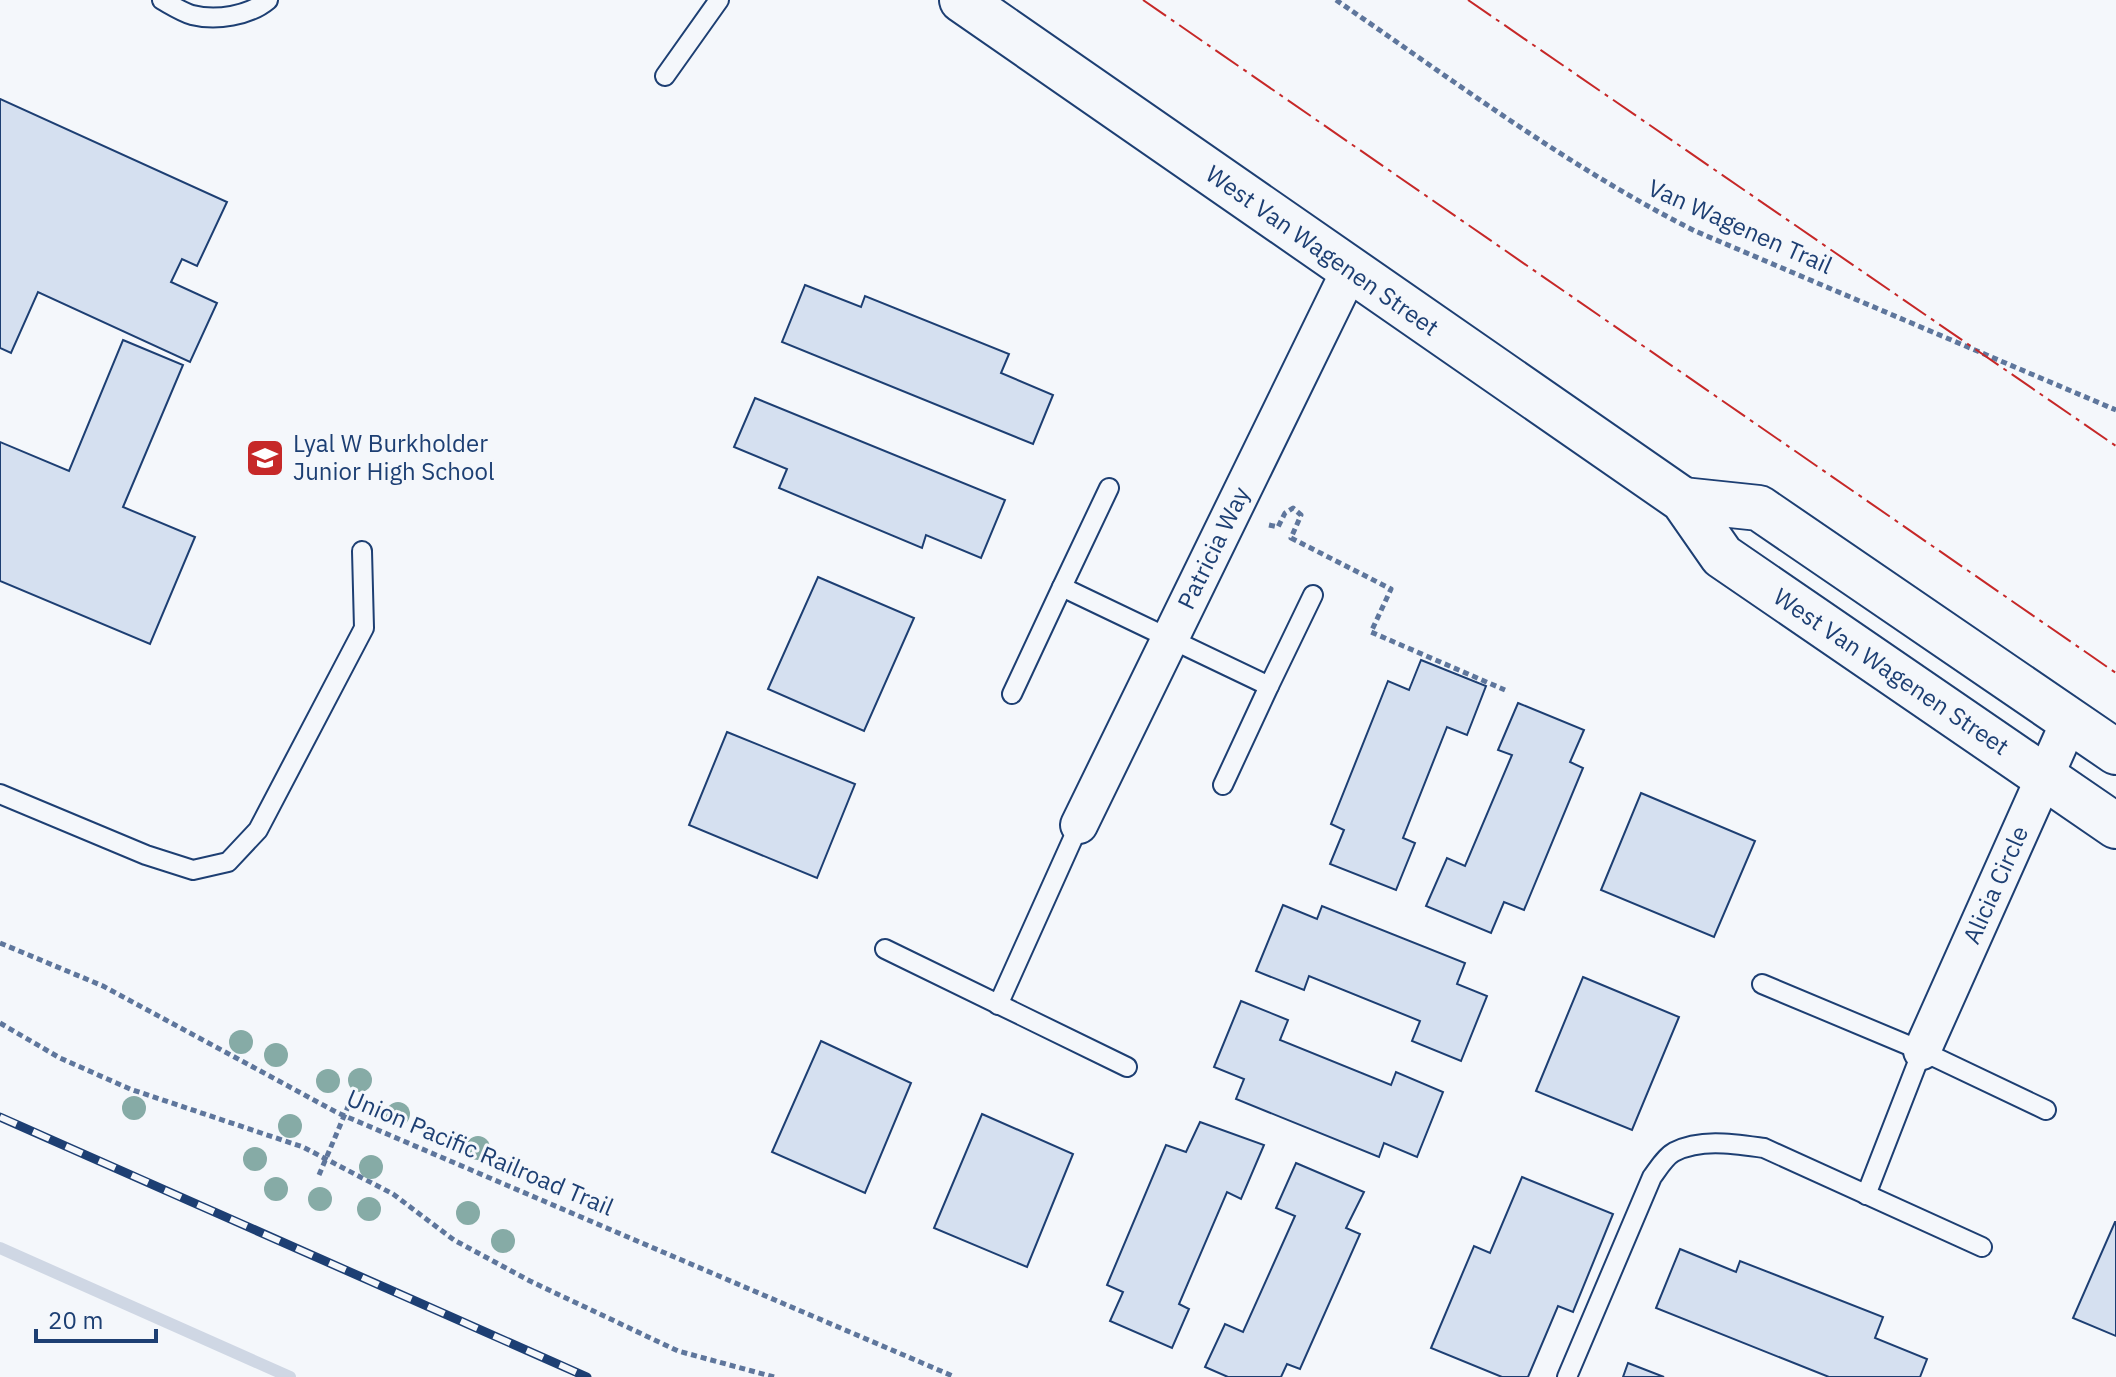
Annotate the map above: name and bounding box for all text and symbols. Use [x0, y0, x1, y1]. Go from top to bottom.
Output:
street label: West Van Wagenen Street [1200, 158, 1445, 343]
street label: Van Wagenen Trail [1643, 171, 1838, 281]
place label: Lyal W Burkholder Junior High School [293, 427, 494, 487]
school or university icon: Lyal W Burkholder Junior High School [244, 437, 286, 479]
street label: Patricia Way [1170, 481, 1257, 614]
street label: West Van Wagenen Street [1768, 580, 2016, 762]
street label: Alicia Circle [1955, 821, 2035, 949]
street label: Union Pacific Railroad Trail [342, 1081, 619, 1223]
scale bar [36, 1293, 156, 1343]
text: 20 m [48, 1304, 103, 1336]

